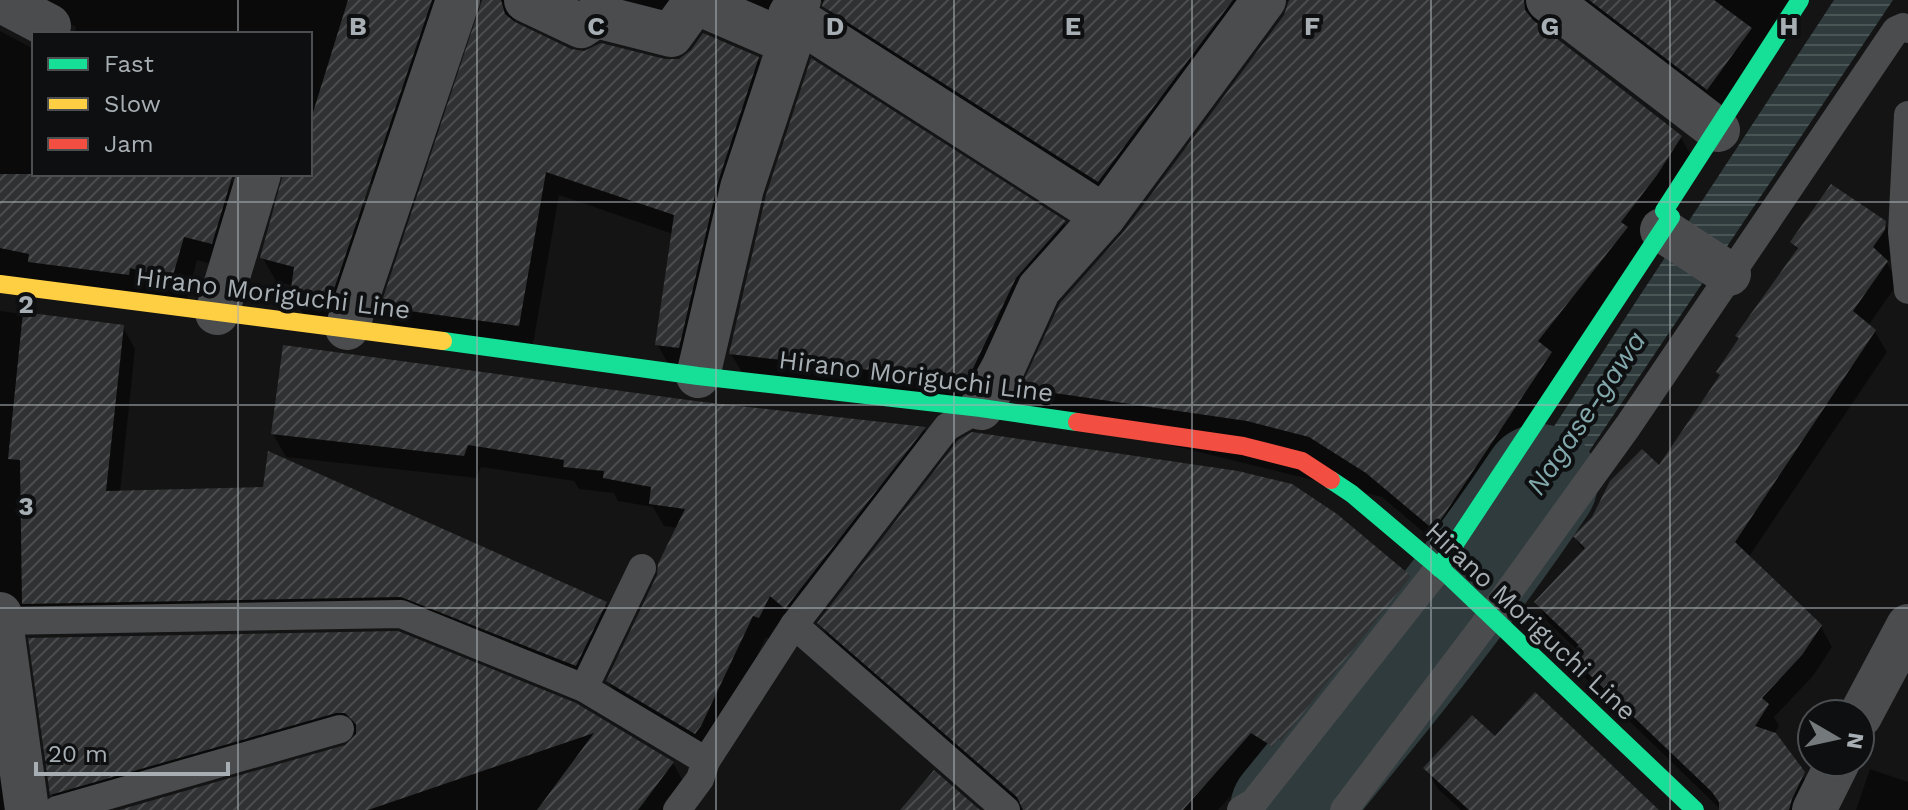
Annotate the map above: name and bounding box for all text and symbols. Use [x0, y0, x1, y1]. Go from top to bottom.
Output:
text: B [349, 11, 367, 41]
text: C [587, 11, 605, 41]
text: D [826, 11, 844, 41]
text: E [1065, 11, 1081, 41]
text: F [1304, 11, 1320, 41]
text: G [1541, 11, 1559, 41]
text: H [1779, 11, 1799, 41]
legend [32, 32, 312, 176]
text: Fast [104, 50, 154, 78]
text: Slow [104, 90, 161, 118]
text: Jam [104, 130, 154, 158]
street label: Hirano Moriguchi Line [134, 261, 412, 325]
text: 2 [18, 289, 34, 319]
water label: Nagase-gawa [1519, 325, 1653, 501]
street label: Hirano Moriguchi Line [777, 344, 1055, 408]
text: 3 [18, 491, 34, 521]
street label: Hirano Moriguchi Line [1420, 516, 1642, 726]
north arrow [1796, 698, 1876, 778]
scale bar [36, 726, 228, 776]
text: N [1842, 731, 1869, 751]
text: 20 m [48, 740, 108, 768]

